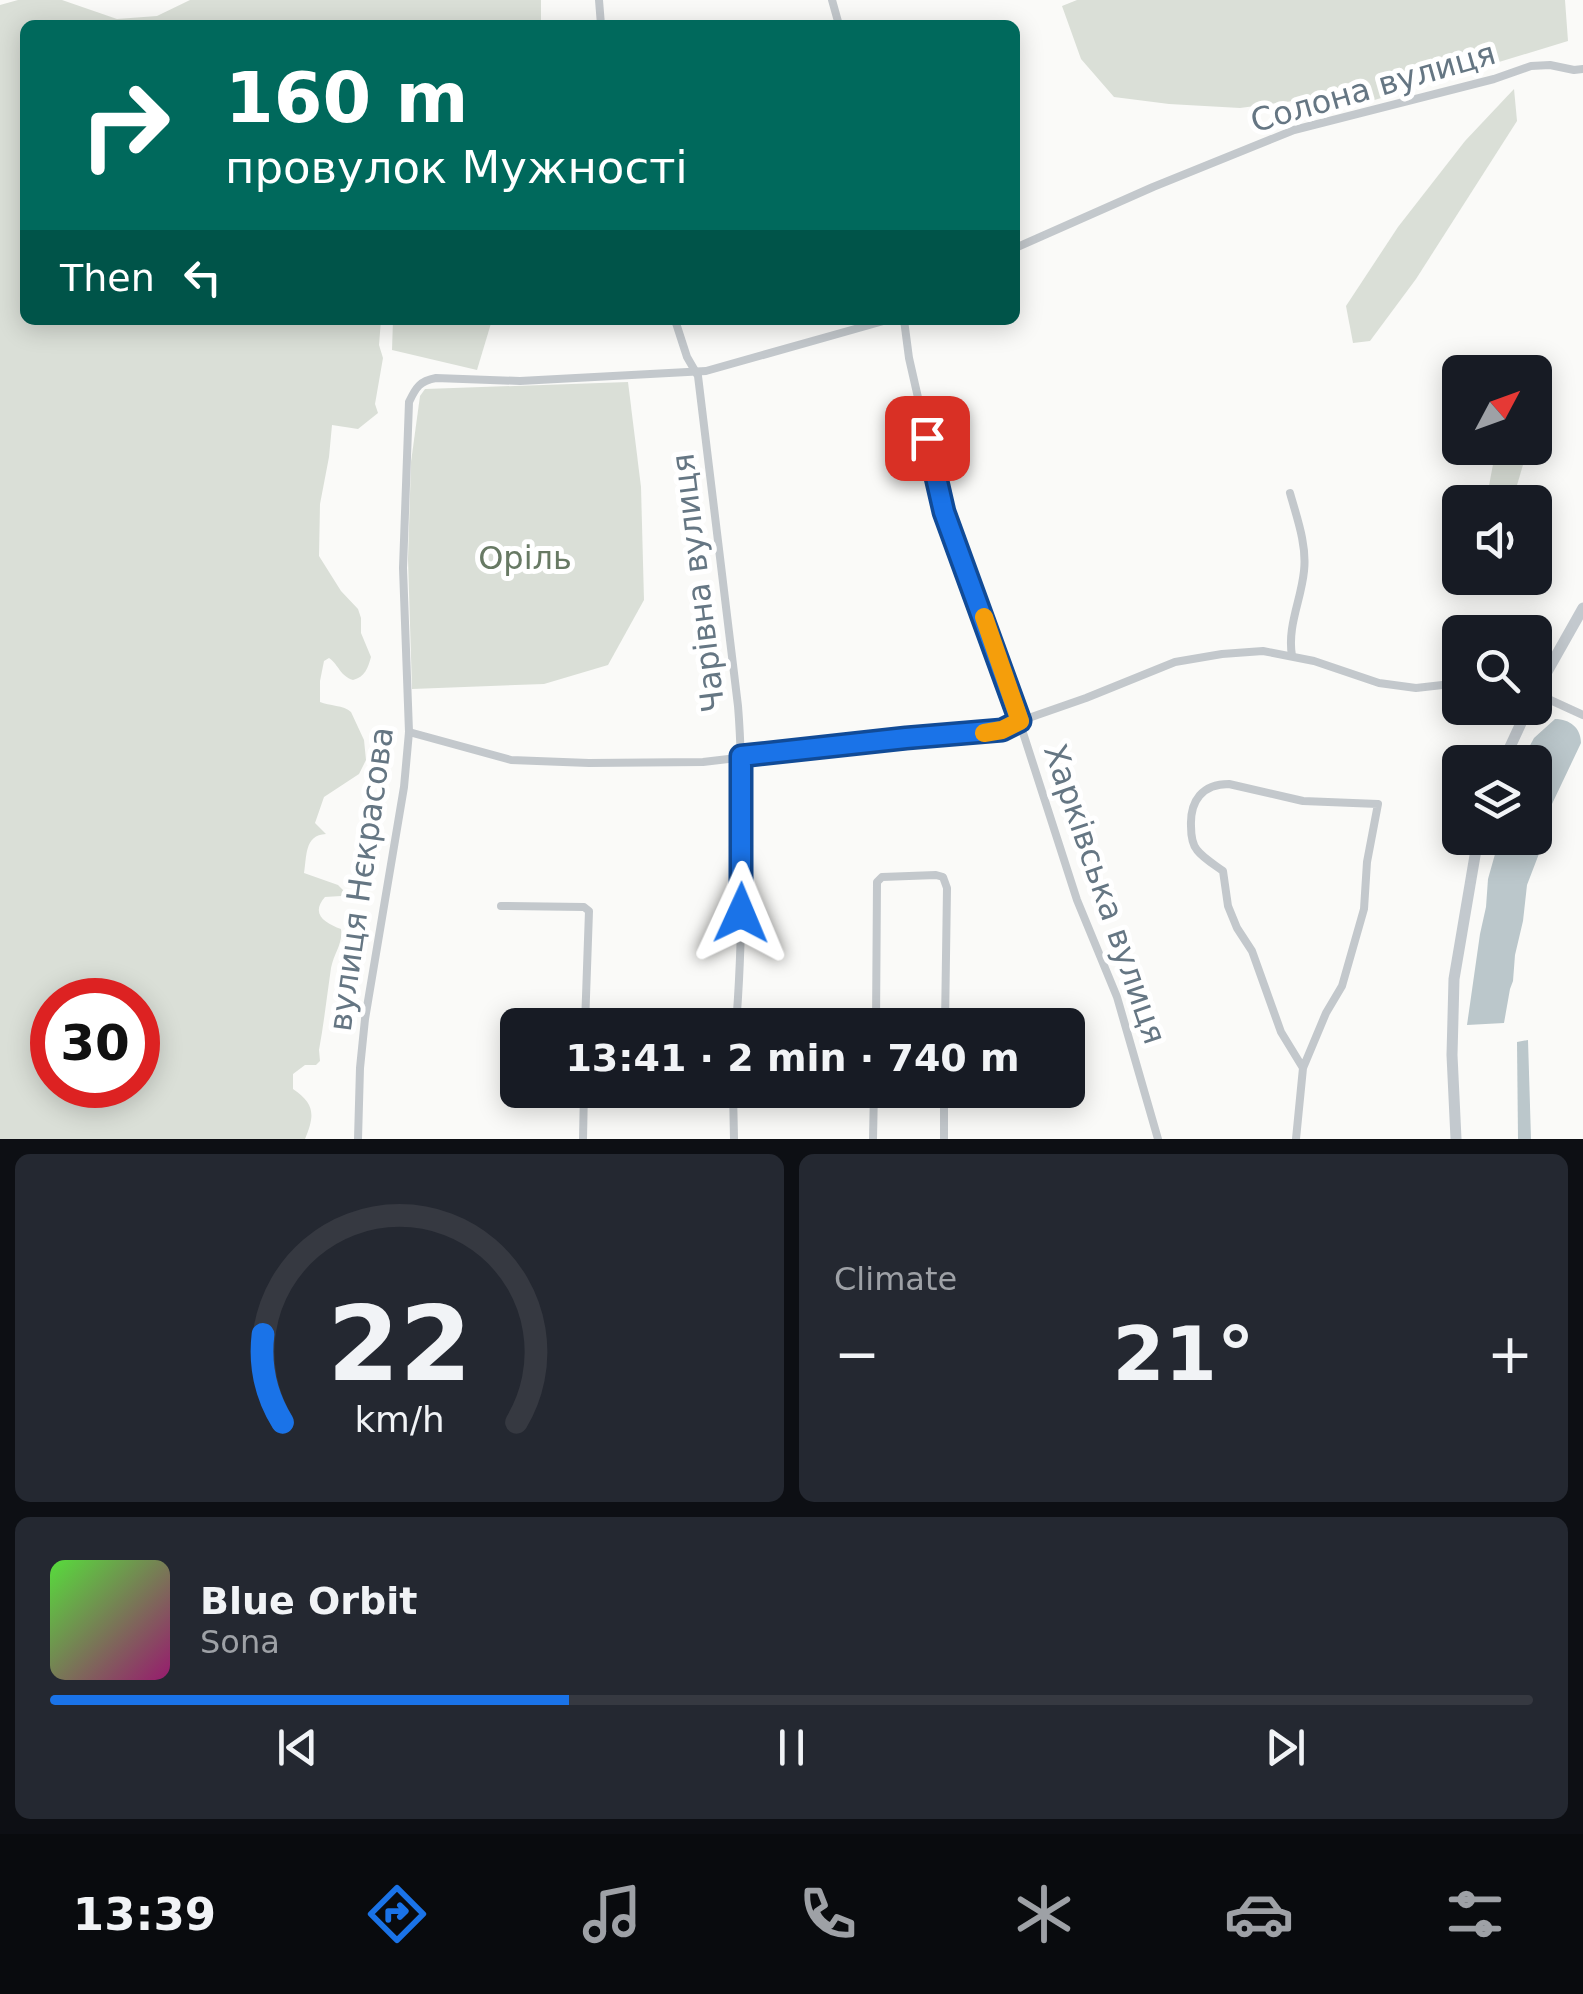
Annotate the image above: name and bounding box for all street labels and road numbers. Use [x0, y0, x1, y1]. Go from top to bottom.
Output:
street label: Солона вулиця [1246, 34, 1500, 140]
street label: Чарівна вулиця [663, 451, 733, 715]
street label: вулиця Нєкрасова [321, 724, 401, 1034]
street label: Харківська вулиця [1036, 739, 1174, 1049]

